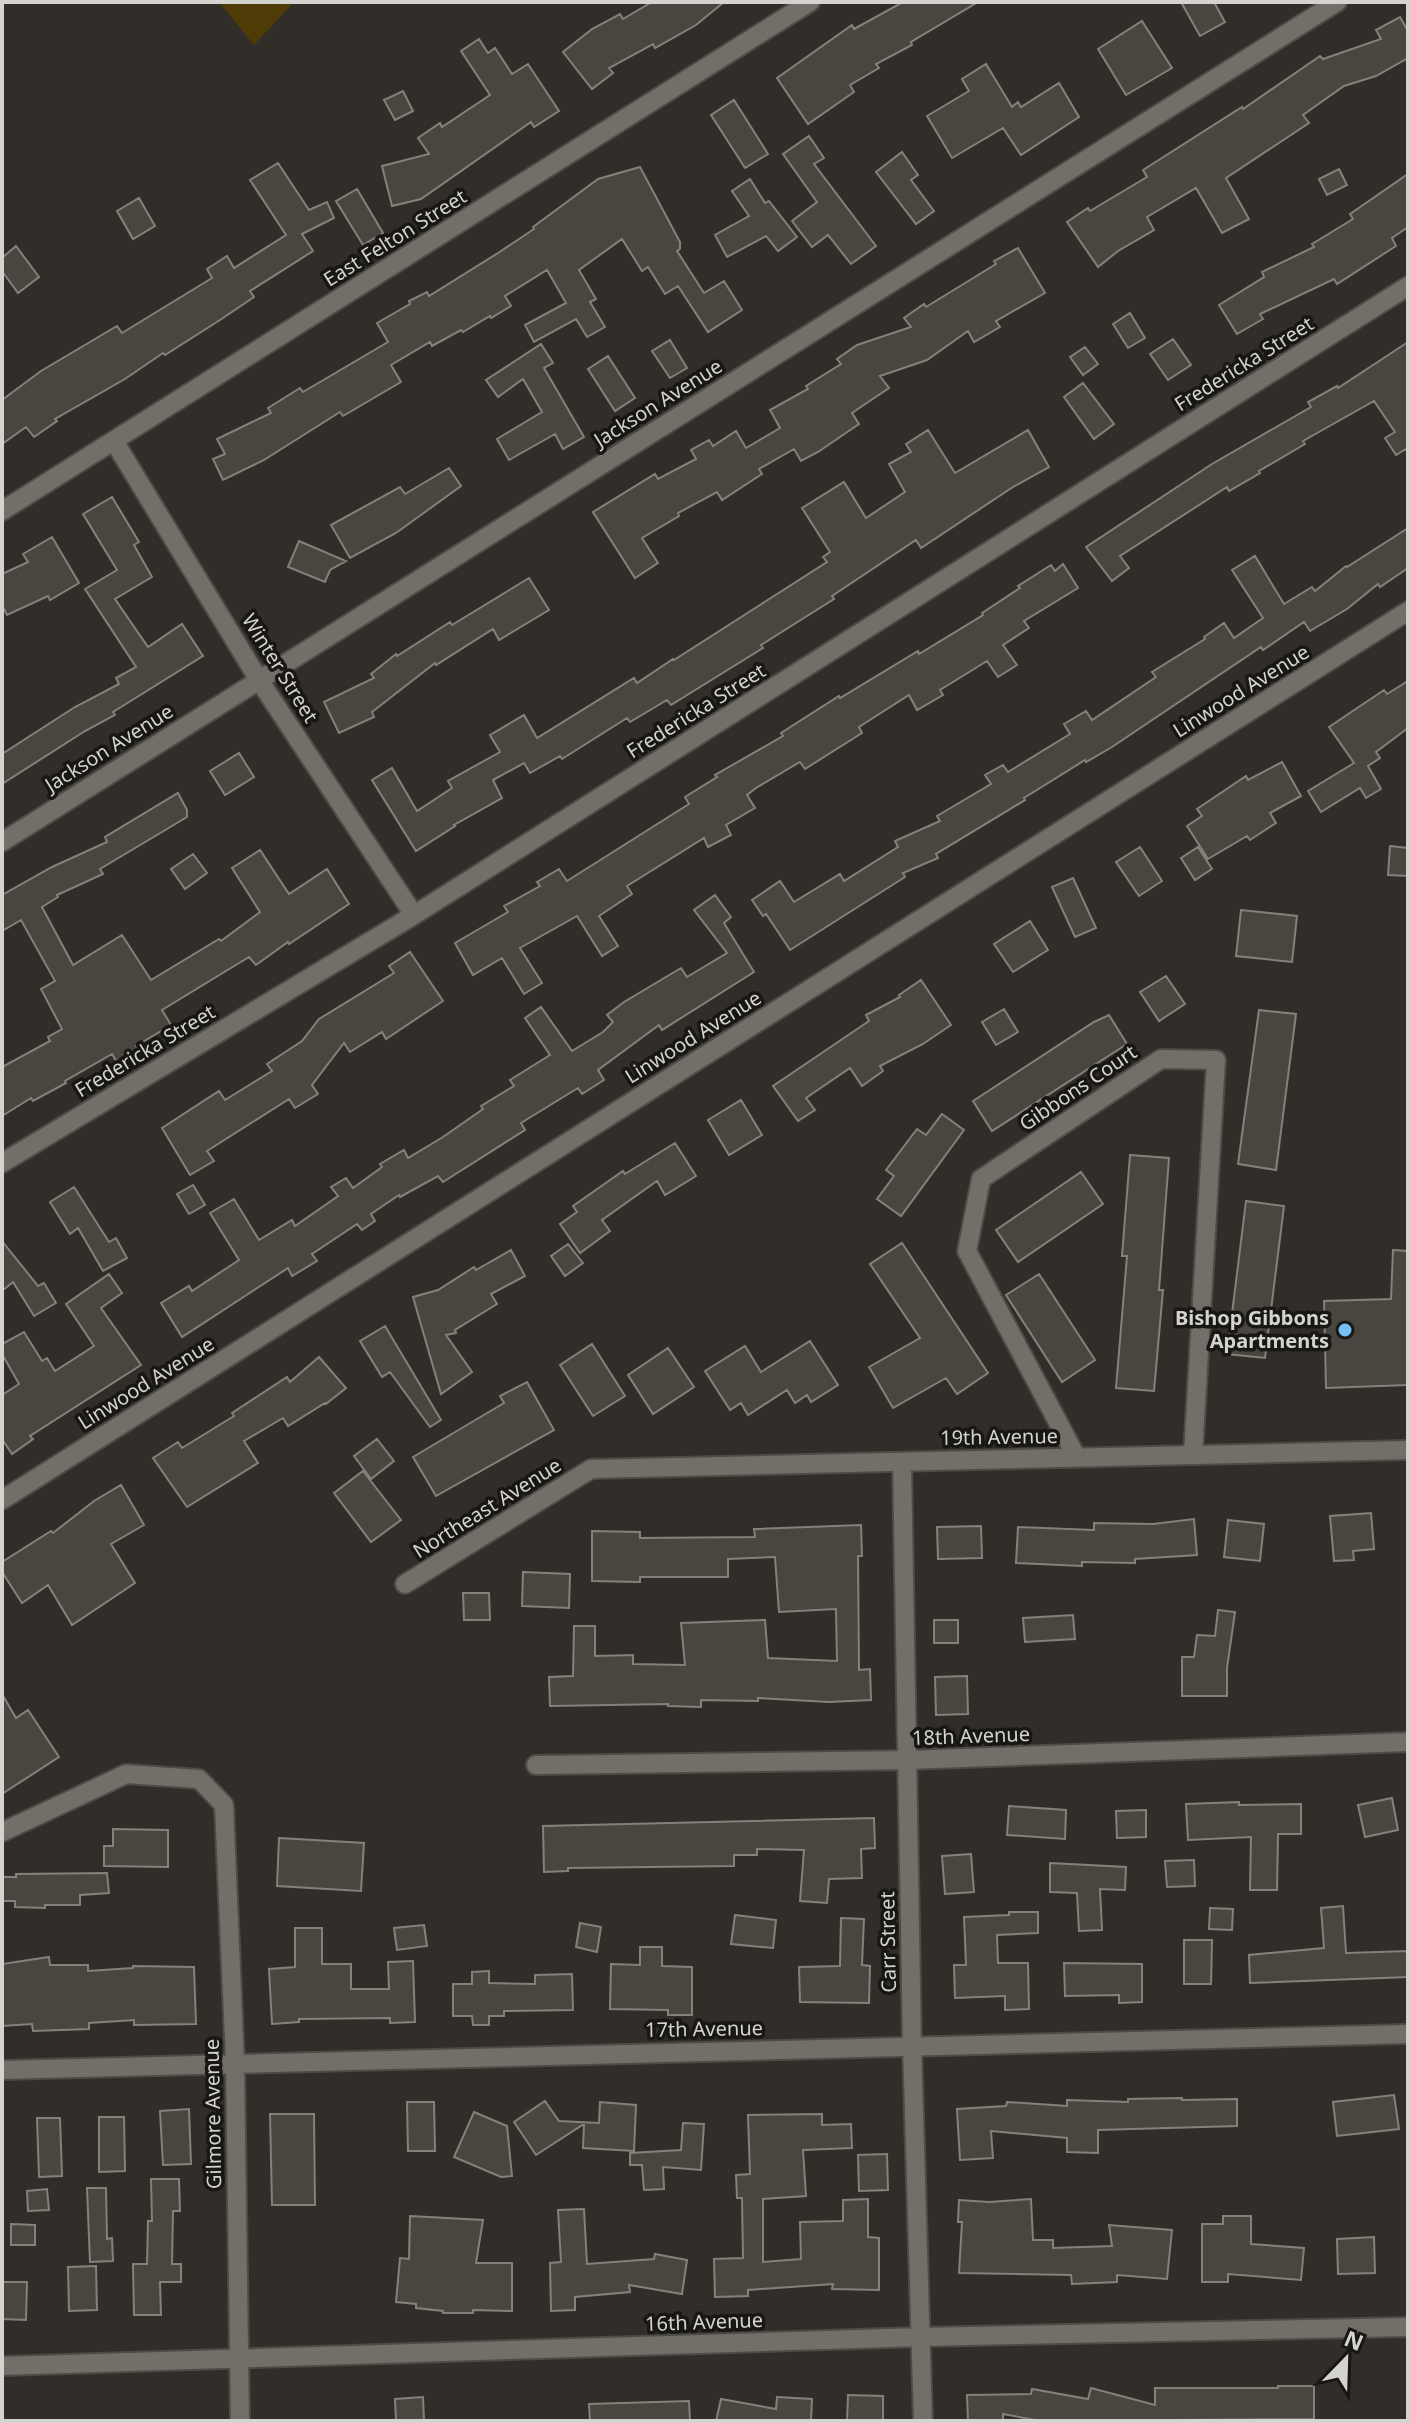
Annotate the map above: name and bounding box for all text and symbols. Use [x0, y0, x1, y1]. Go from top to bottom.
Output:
street label: East Felton Street [318, 183, 471, 292]
street label: Fredericka Street [1169, 310, 1318, 417]
street label: Jackson Avenue [587, 352, 727, 454]
street label: Winter Street [236, 608, 325, 727]
street label: Linwood Avenue [1168, 638, 1314, 743]
street label: Fredericka Street [621, 657, 770, 764]
street label: Jackson Avenue [38, 697, 178, 799]
street label: Linwood Avenue [620, 984, 766, 1089]
street label: Fredericka Street [70, 998, 220, 1103]
street label: Gibbons Court [1014, 1038, 1142, 1137]
place label: Bishop Gibbons Apartments [1175, 1304, 1329, 1354]
marker: Bishop Gibbons Apartments [1336, 1321, 1354, 1339]
street label: Linwood Avenue [73, 1330, 219, 1435]
street label: 19th Avenue [940, 1422, 1058, 1451]
street label: Northeast Avenue [408, 1451, 566, 1564]
street label: 18th Avenue [912, 1720, 1030, 1751]
street label: Carr Street [873, 1891, 902, 1993]
street label: 17th Avenue [645, 2014, 763, 2043]
street label: Gilmore Avenue [198, 2039, 227, 2189]
street label: 16th Avenue [645, 2306, 763, 2337]
north arrow [1306, 2319, 1386, 2399]
text: N [1340, 2322, 1368, 2357]

